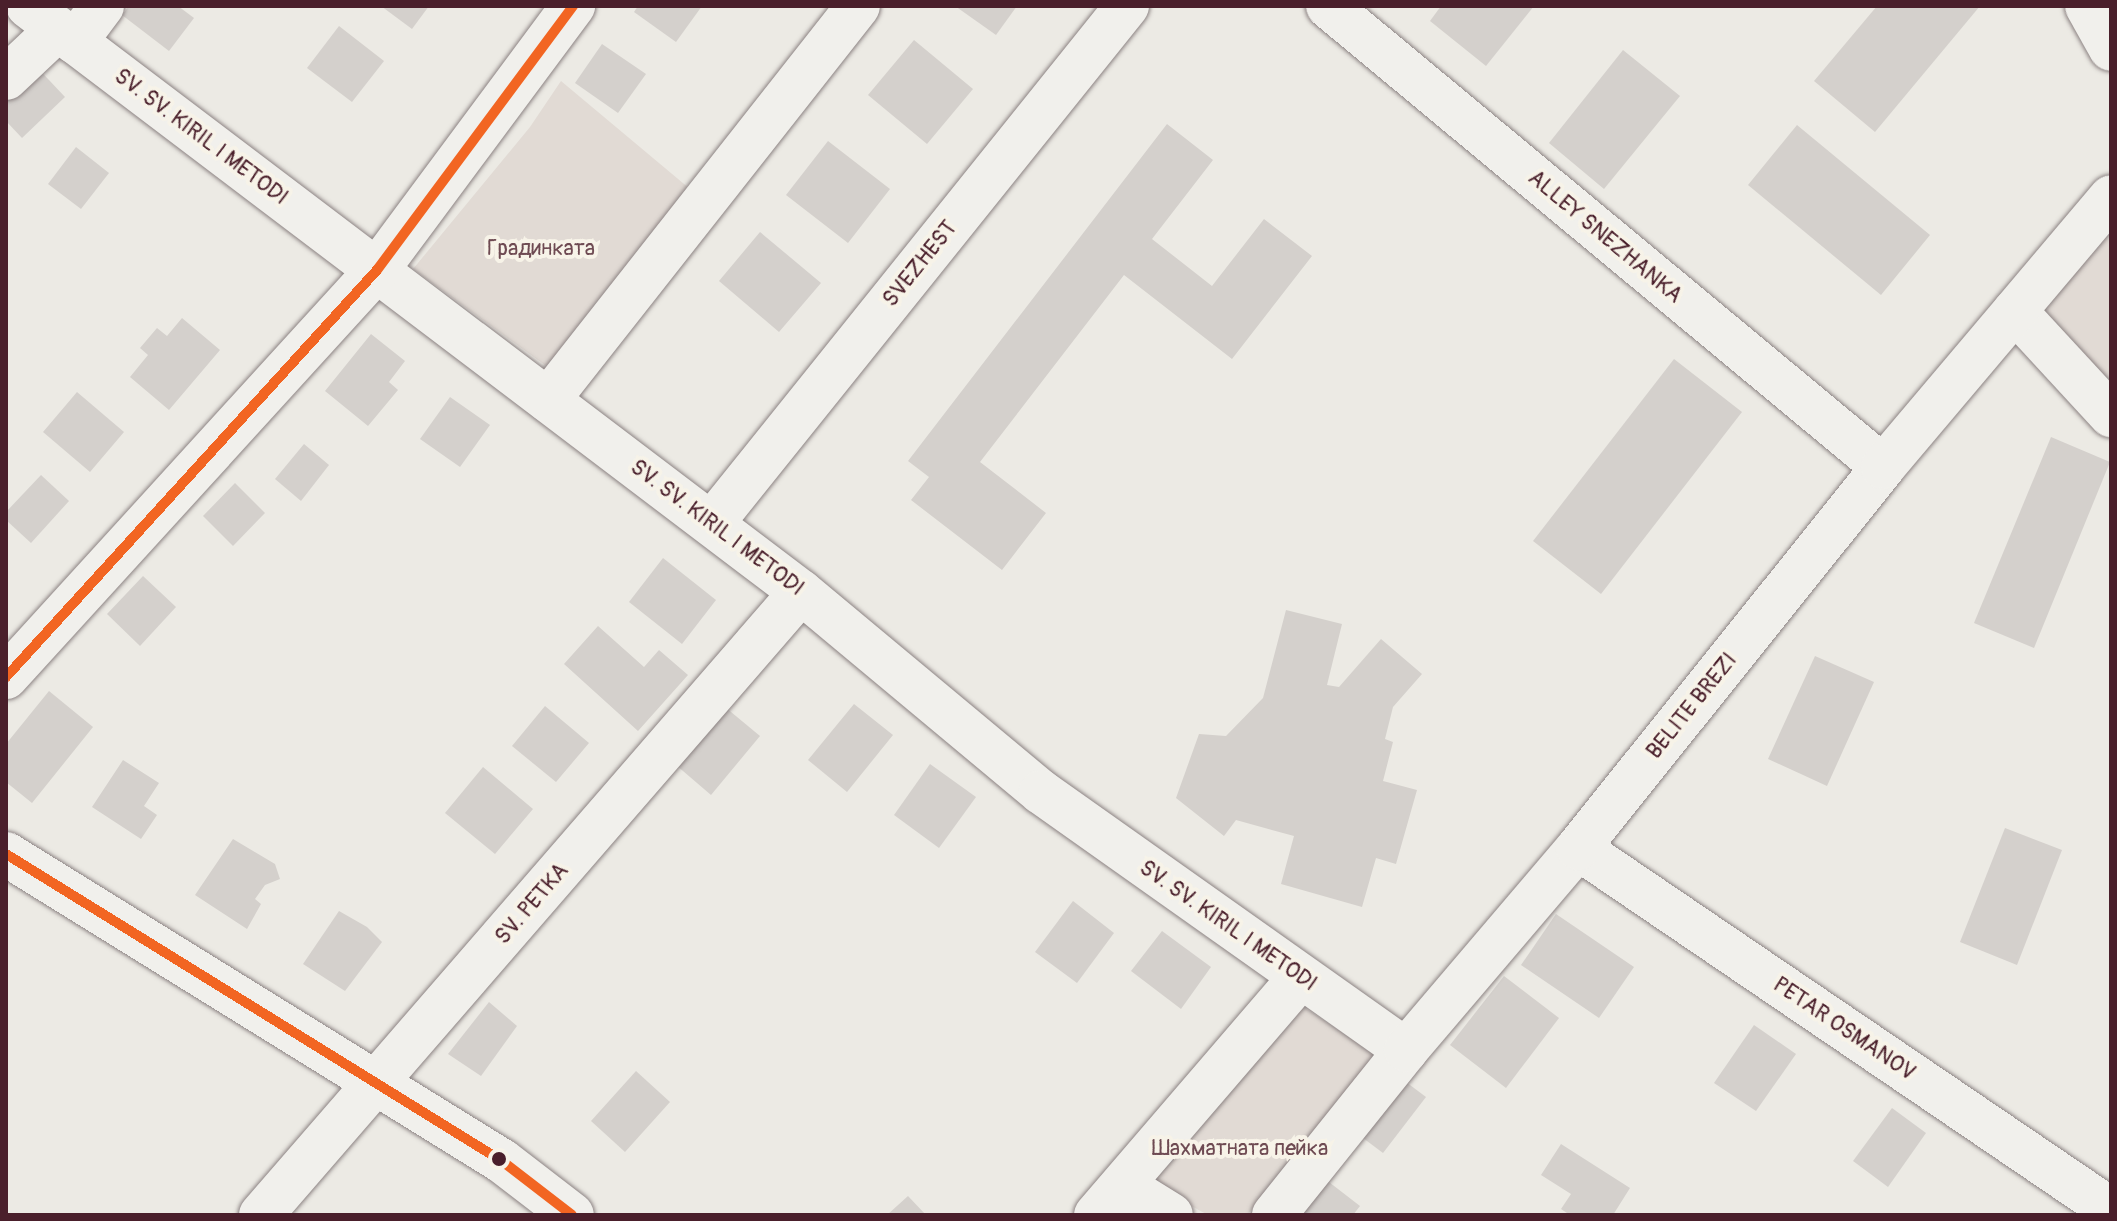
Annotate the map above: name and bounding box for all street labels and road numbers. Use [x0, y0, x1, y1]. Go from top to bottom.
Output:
street label: SV. SV. KIRIL I METODI [109, 63, 293, 211]
street label: ALLEY SNEZHANKA [1523, 165, 1687, 309]
street label: SVEZHEST [877, 216, 963, 312]
street label: SV. SV. KIRIL I METODI [625, 454, 809, 602]
street label: BELITE BREZI [1641, 648, 1743, 764]
street label: SV. SV. KIRIL I METODI [1134, 855, 1322, 997]
street label: SV. PETKA [490, 858, 574, 950]
street label: PETAR OSMANOV [1768, 972, 1920, 1086]

